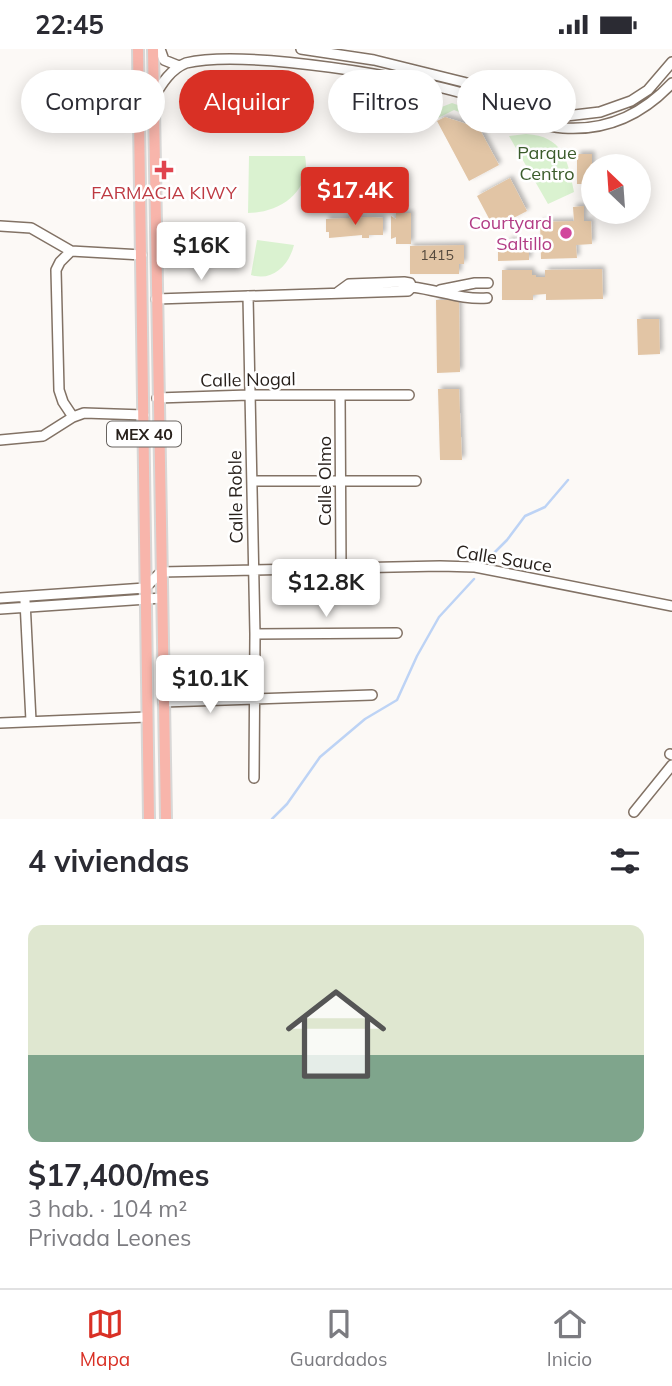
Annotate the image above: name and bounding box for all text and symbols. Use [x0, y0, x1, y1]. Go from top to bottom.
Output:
text: 22:45 [35, 8, 104, 41]
chip: Comprar [21, 70, 165, 133]
chip: Alquilar [179, 70, 314, 133]
chip: Filtros [328, 70, 443, 133]
chip: Nuevo [457, 70, 576, 133]
park label: Parque Centro [517, 141, 577, 185]
north arrow [581, 154, 651, 224]
map controls [581, 154, 651, 224]
marker: FARMACIA KIWY [154, 160, 174, 180]
pin: $17.4K [298, 167, 412, 227]
text: $17.4K [317, 175, 393, 204]
place label: FARMACIA KIWY [91, 181, 238, 204]
place label: Courtyard Saltillo [469, 211, 552, 255]
pin: $16K [160, 223, 242, 282]
marker: Courtyard Saltillo [558, 225, 574, 241]
text: $16K [173, 230, 229, 259]
house number: 1415 [420, 246, 454, 264]
street label: Calle Nogal [200, 367, 296, 392]
road number: MEX 40 [107, 421, 181, 447]
street label: Calle Olmo [313, 436, 336, 526]
street label: Calle Roble [223, 450, 248, 544]
street label: Calle Sauce [454, 540, 554, 577]
pin: $12.8K [269, 559, 383, 619]
text: $12.8K [288, 567, 364, 596]
pin: $10.1K [153, 655, 267, 715]
text: $10.1K [172, 663, 248, 692]
text: 4 viviendas [28, 842, 189, 880]
icon: filters [606, 842, 644, 880]
icon: home [273, 971, 399, 1097]
text: $17,400/mes [28, 1156, 210, 1194]
text: 3 hab. · 104 m² [28, 1194, 187, 1223]
text: Privada Leones [28, 1223, 191, 1252]
tab: Mapa [80, 1305, 130, 1371]
tab: Guardados [290, 1305, 387, 1371]
tab: Inicio [547, 1305, 592, 1371]

